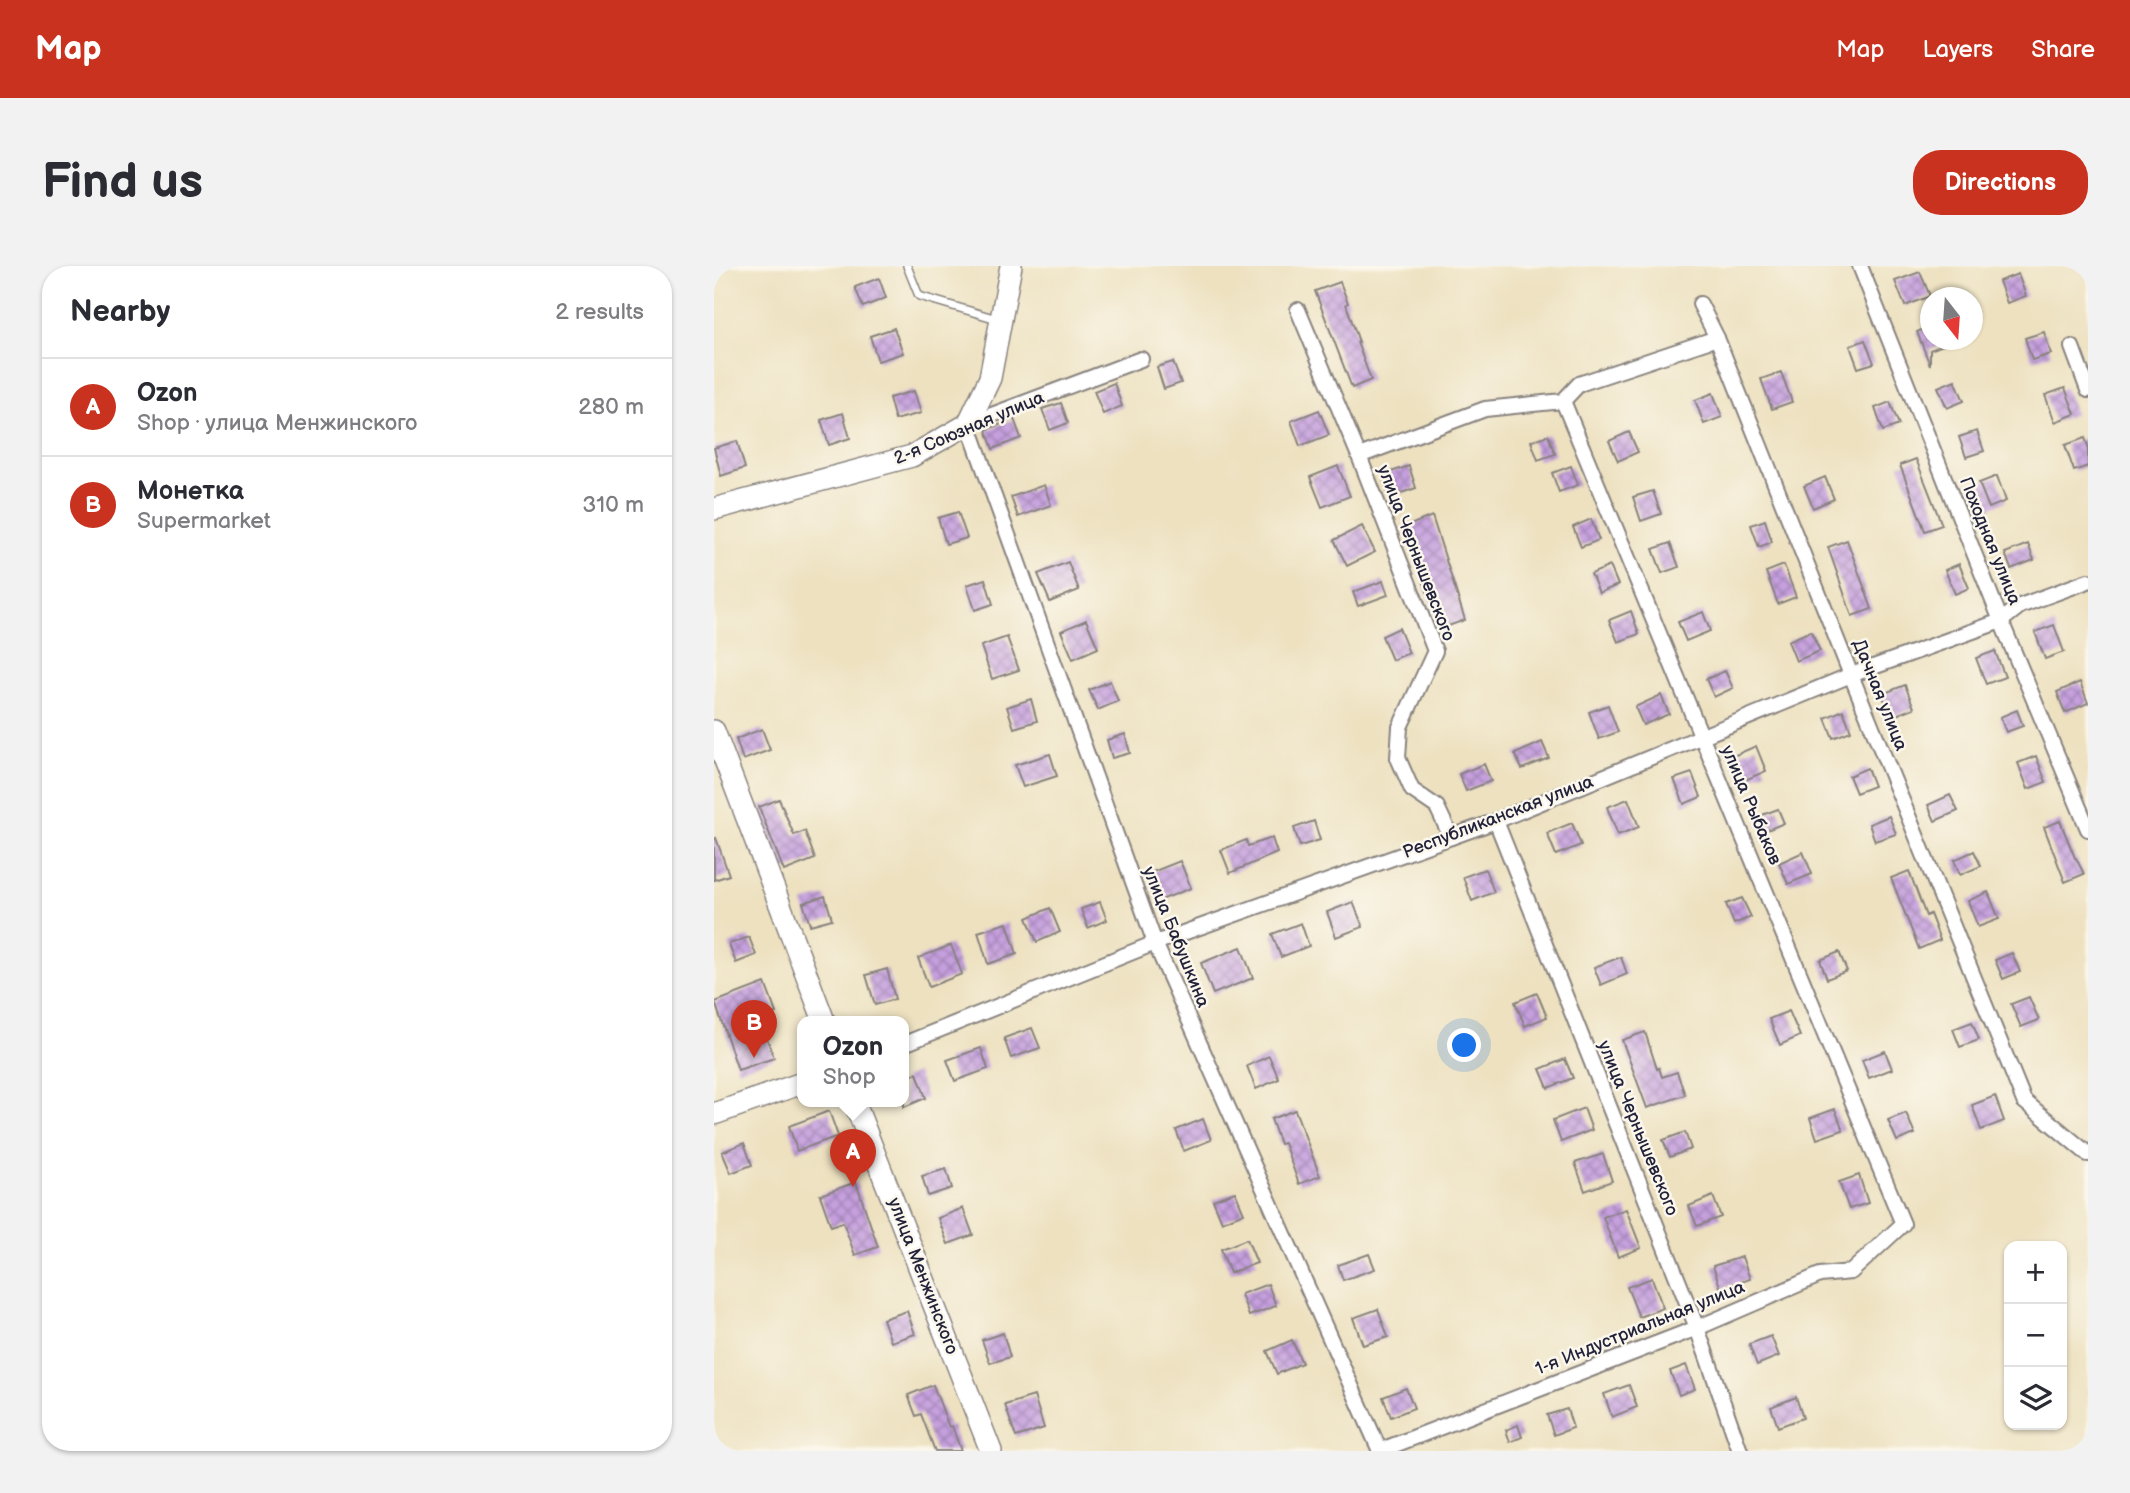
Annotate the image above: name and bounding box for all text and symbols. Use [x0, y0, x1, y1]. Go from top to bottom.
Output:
text: Map [35, 29, 101, 69]
text: Map [1836, 35, 1884, 64]
text: Layers [1922, 35, 1993, 64]
text: Share [2031, 35, 2095, 64]
button: Directions [1913, 150, 2088, 215]
text: Find us [42, 153, 203, 212]
north arrow [1920, 287, 1983, 350]
text: Nearby [70, 294, 170, 330]
text: 2 results [555, 298, 644, 326]
text: Ozon [137, 378, 198, 409]
street label: 2-я Союзная улица [891, 387, 1048, 469]
text: A [86, 393, 100, 421]
text: 280 m [578, 393, 644, 421]
text: Shop · улица Менжинского [137, 409, 417, 437]
street label: улица Чернышевского [1373, 462, 1459, 644]
street label: Походная улица [1955, 474, 2025, 608]
text: Монетка [137, 476, 244, 507]
text: B [85, 491, 101, 519]
text: 310 m [582, 491, 644, 519]
text: Supermarket [137, 507, 271, 535]
street label: Дачная улица [1848, 636, 1912, 754]
street label: улица Рыбаков [1716, 742, 1786, 868]
street label: Республиканская улица [1400, 771, 1597, 863]
street label: улица Бабушкина [1138, 863, 1214, 1011]
pin: B [731, 1000, 777, 1058]
popup [797, 1016, 909, 1107]
your location [1447, 1028, 1481, 1062]
text: Ozon [823, 1032, 883, 1063]
street label: улица Чернышевского [1593, 1037, 1683, 1219]
text: Shop [823, 1063, 876, 1091]
pin: A [830, 1129, 876, 1187]
street label: улица Менжинского [883, 1195, 963, 1357]
map controls [2004, 1241, 2067, 1430]
button: + [2004, 1241, 2067, 1304]
street label: 1-я Индустриальная улица [1532, 1276, 1748, 1380]
button: − [2004, 1304, 2067, 1367]
button: layers [2004, 1367, 2067, 1430]

